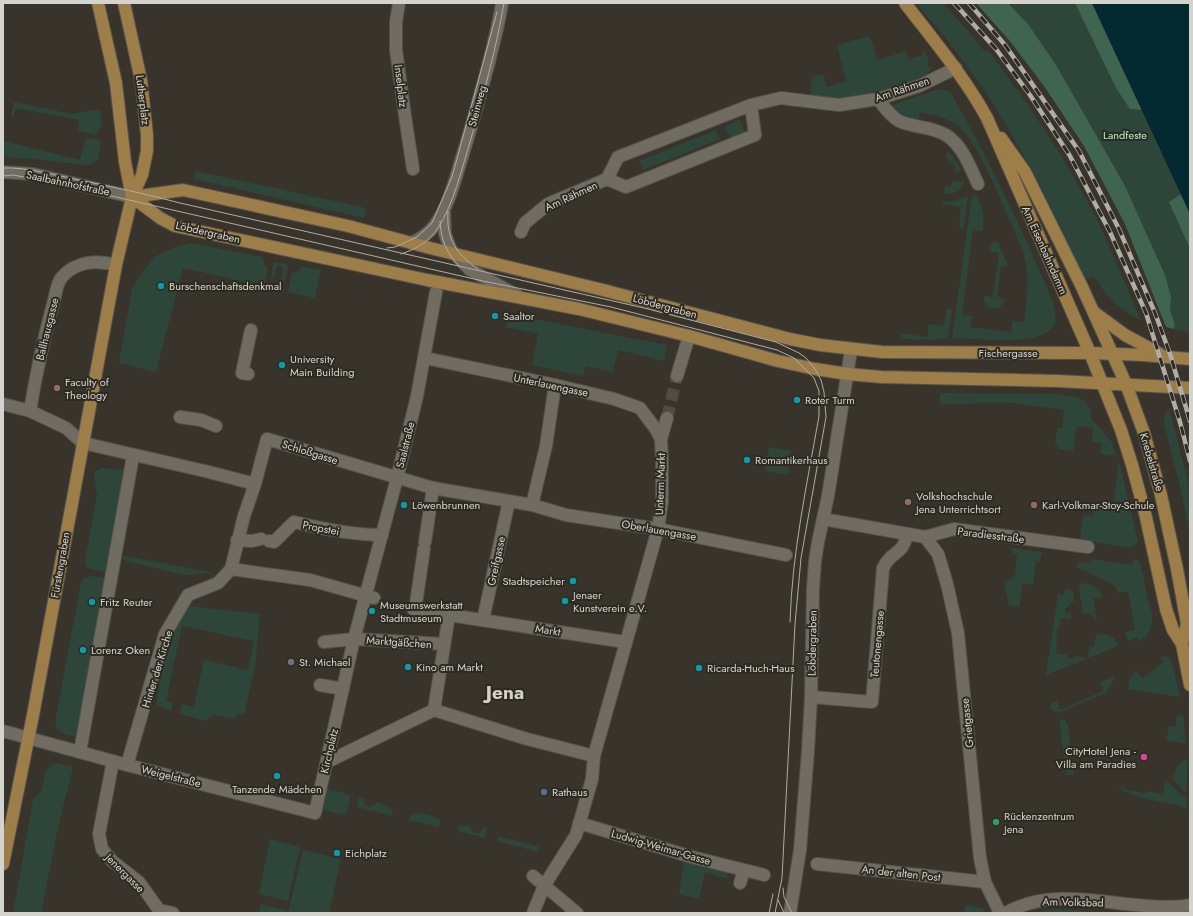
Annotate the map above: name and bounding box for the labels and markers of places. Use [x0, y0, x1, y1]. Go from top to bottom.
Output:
place label: Burschenschaftsdenkmal [169, 278, 282, 294]
marker: Burschenschaftsdenkmal [156, 281, 166, 291]
place label: Saaltor [503, 308, 535, 324]
marker: Saaltor [490, 311, 500, 321]
place label: University Main Building [290, 351, 355, 380]
marker: University Main Building [277, 360, 287, 370]
place label: Faculty of Theology [65, 374, 110, 403]
marker: Faculty of Theology [52, 383, 62, 393]
place label: Roter Turm [805, 392, 855, 408]
marker: Roter Turm [792, 395, 802, 405]
place label: Romantikerhaus [755, 452, 828, 468]
marker: Romantikerhaus [742, 455, 752, 465]
place label: Volkshochschule Jena Unterrichtsort [914, 488, 1001, 517]
place label: Löwenbrunnen [412, 497, 480, 513]
marker: Volkshochschule Jena Unterrichtsort [903, 497, 913, 507]
place label: Karl-Volkmar-Stoy-Schule [1042, 497, 1155, 513]
marker: Löwenbrunnen [399, 500, 409, 510]
marker: Karl-Volkmar-Stoy-Schule [1029, 500, 1039, 510]
place label: Stadtspeicher [502, 573, 565, 589]
marker: Stadtspeicher [568, 576, 578, 586]
place label: Jenaer Kunstverein e.V. [571, 587, 647, 616]
place label: Fritz Reuter [100, 594, 153, 610]
marker: Jenaer Kunstverein e.V. [560, 596, 570, 606]
marker: Fritz Reuter [87, 597, 97, 607]
place label: Museumswerkstatt Stadtmuseum [380, 597, 463, 626]
marker: Museumswerkstatt Stadtmuseum [367, 606, 377, 616]
place label: Lorenz Oken [91, 642, 150, 658]
marker: Lorenz Oken [78, 645, 88, 655]
place label: St. Michael [299, 654, 351, 670]
marker: St. Michael [286, 657, 296, 667]
place label: Kino am Markt [416, 659, 483, 675]
place label: Ricarda-Huch-Haus [707, 660, 795, 676]
marker: Kino am Markt [403, 662, 413, 672]
marker: Ricarda-Huch-Haus [694, 663, 704, 673]
place label: CityHotel Jena - Villa am Paradies [1056, 743, 1137, 772]
marker: CityHotel Jena - Villa am Paradies [1139, 752, 1149, 762]
marker: Tanzende Mädchen [272, 771, 282, 781]
place label: Tanzende Mädchen [232, 781, 322, 797]
place label: Rathaus [552, 784, 588, 800]
marker: Rathaus [539, 787, 549, 797]
place label: Rückenzentrum Jena [1002, 808, 1074, 837]
marker: Rückenzentrum Jena [991, 817, 1001, 827]
place label: Eichplatz [345, 845, 387, 861]
marker: Eichplatz [332, 848, 342, 858]

